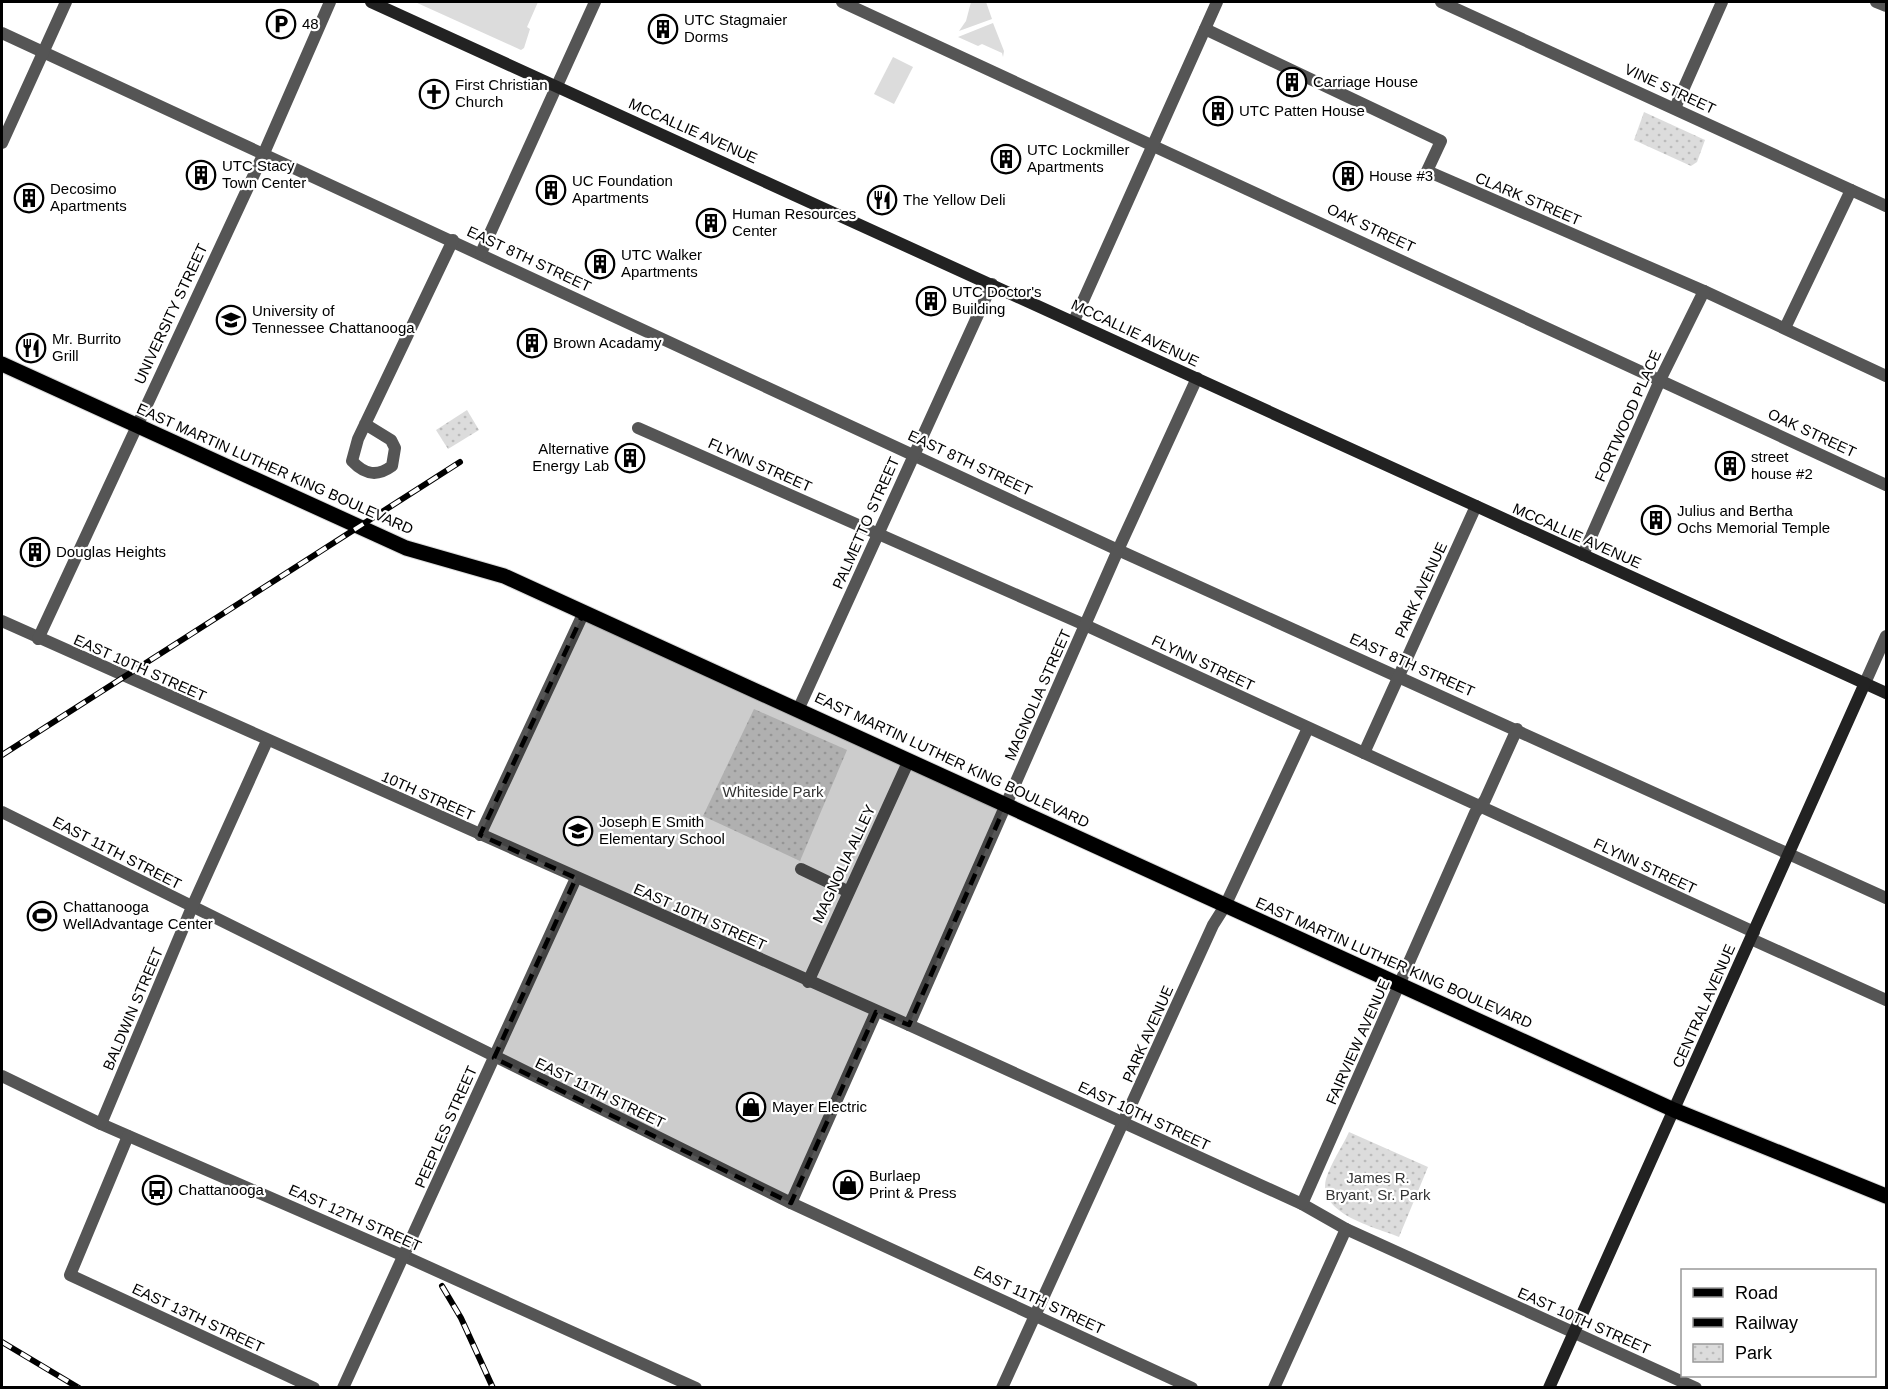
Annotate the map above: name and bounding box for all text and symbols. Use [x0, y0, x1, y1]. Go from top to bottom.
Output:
parking icon: 48 [265, 8, 297, 40]
place label: UTC Stagmaier Dorms [684, 11, 787, 45]
building icon: UTC Stagmaier Dorms [647, 13, 679, 45]
place label: 48 [302, 15, 319, 32]
street label: VINE STREET [1622, 60, 1718, 117]
building icon: Carriage House [1276, 66, 1308, 98]
place label: Carriage House [1313, 73, 1418, 90]
place label: First Christian Church [455, 76, 548, 110]
church icon: First Christian Church [418, 78, 450, 110]
street label: MCCALLIE AVENUE [626, 95, 760, 167]
building icon: UTC Patten House [1202, 95, 1234, 127]
place label: UTC Patten House [1239, 102, 1365, 119]
place label: UTC Lockmiller Apartments [1027, 141, 1130, 175]
building icon: UTC Lockmiller Apartments [990, 143, 1022, 175]
place label: UTC Stacy Town Center [222, 157, 306, 191]
building icon: UTC Stacy Town Center [185, 159, 217, 191]
building icon: House #3 [1332, 160, 1364, 192]
place label: House #3 [1369, 167, 1433, 184]
street label: CLARK STREET [1473, 169, 1584, 229]
place label: UC Foundation Apartments [572, 172, 673, 206]
building icon: UC Foundation Apartments [535, 174, 567, 206]
place label: Decosimo Apartments [50, 180, 127, 214]
building icon: Decosimo Apartments [13, 182, 45, 214]
restaurant icon: The Yellow Deli [866, 184, 898, 216]
place label: The Yellow Deli [903, 191, 1006, 208]
street label: OAK STREET [1325, 200, 1418, 255]
place label: Human Resources Center [732, 205, 856, 239]
building icon: Human Resources Center [695, 207, 727, 239]
street label: EAST 8TH STREET [465, 222, 594, 295]
street label: UNIVERSITY STREET [130, 241, 211, 387]
place label: UTC Walker Apartments [621, 246, 702, 280]
building icon: UTC Walker Apartments [584, 248, 616, 280]
place label: UTC Doctor's Building [952, 283, 1042, 317]
building icon: UTC Doctor's Building [915, 285, 947, 317]
street label: MCCALLIE AVENUE [1069, 295, 1202, 370]
place label: University of Tennessee Chattanooga [252, 302, 415, 336]
school or university icon: University of Tennessee Chattanooga [215, 304, 247, 336]
building icon: Brown Acadamy [516, 327, 548, 359]
place label: Mr. Burrito Grill [52, 330, 121, 364]
restaurant icon: Mr. Burrito Grill [15, 332, 47, 364]
place label: Brown Acadamy [553, 334, 662, 351]
street label: FORTWOOD PLACE [1591, 347, 1664, 484]
street label: EAST MARTIN LUTHER KING BOULEVARD [134, 400, 416, 538]
street label: OAK STREET [1766, 405, 1859, 460]
street label: EAST 8TH STREET [906, 426, 1035, 499]
street label: FLYNN STREET [706, 434, 815, 495]
place label: Alternative Energy Lab [532, 440, 609, 474]
building icon: Alternative Energy Lab [614, 442, 646, 474]
place label: street house #2 [1751, 448, 1813, 482]
building icon: street house #2 [1714, 450, 1746, 482]
street label: PALMETTO STREET [829, 454, 902, 591]
street label: MCCALLIE AVENUE [1510, 500, 1644, 572]
place label: Julius and Bertha Ochs Memorial Temple [1677, 502, 1830, 536]
building icon: Julius and Bertha Ochs Memorial Temple [1640, 504, 1672, 536]
building icon: Douglas Heights [19, 536, 51, 568]
street label: PARK AVENUE [1391, 539, 1450, 640]
place label: Douglas Heights [56, 543, 166, 560]
street label: MAGNOLIA STREET [1001, 627, 1074, 763]
street label: EAST 8TH STREET [1347, 629, 1477, 700]
street label: EAST 10TH STREET [71, 631, 209, 704]
street label: FLYNN STREET [1149, 631, 1257, 694]
street label: EAST MARTIN LUTHER KING BOULEVARD [812, 688, 1092, 831]
street label: 10TH STREET [379, 767, 477, 824]
park label: Whiteside Park [723, 783, 824, 800]
street label: MAGNOLIA ALLEY [809, 802, 878, 926]
street label: EAST 11TH STREET [50, 813, 184, 892]
place label: Joseph E Smith Elementary School [599, 813, 725, 847]
school or university icon: Joseph E Smith Elementary School [562, 815, 594, 847]
street label: FLYNN STREET [1591, 834, 1699, 897]
street label: EAST 10TH STREET [631, 880, 769, 953]
street label: EAST MARTIN LUTHER KING BOULEVARD [1253, 894, 1535, 1032]
place label: Chattanooga WellAdvantage Center [63, 898, 213, 932]
sports icon: Chattanooga WellAdvantage Center [26, 900, 58, 932]
street label: CENTRAL AVENUE [1669, 941, 1738, 1070]
street label: BALDWIN STREET [99, 945, 166, 1073]
street label: FAIRVIEW AVENUE [1322, 977, 1393, 1107]
street label: PARK AVENUE [1119, 983, 1176, 1085]
street label: EAST 11TH STREET [533, 1054, 668, 1131]
street label: PEEPLES STREET [411, 1063, 480, 1190]
street label: EAST 10TH STREET [1076, 1078, 1213, 1153]
shop icon: Mayer Electric [735, 1091, 767, 1123]
place label: Mayer Electric [772, 1098, 868, 1115]
place label: Burlaep Print & Press [869, 1167, 957, 1201]
shop icon: Burlaep Print & Press [832, 1169, 864, 1201]
park label: James R. Bryant, Sr. Park [1325, 1169, 1431, 1203]
bus stop icon: Chattanooga [141, 1174, 173, 1206]
place label: Chattanooga [178, 1181, 265, 1198]
street label: EAST 12TH STREET [286, 1181, 424, 1254]
street label: EAST 11TH STREET [971, 1262, 1107, 1337]
legend [1681, 1269, 1876, 1377]
street label: EAST 13TH STREET [130, 1280, 267, 1355]
text: Road [1735, 1283, 1778, 1303]
street label: EAST 10TH STREET [1515, 1284, 1653, 1357]
text: Railway [1735, 1313, 1798, 1333]
text: Park [1735, 1343, 1773, 1363]

